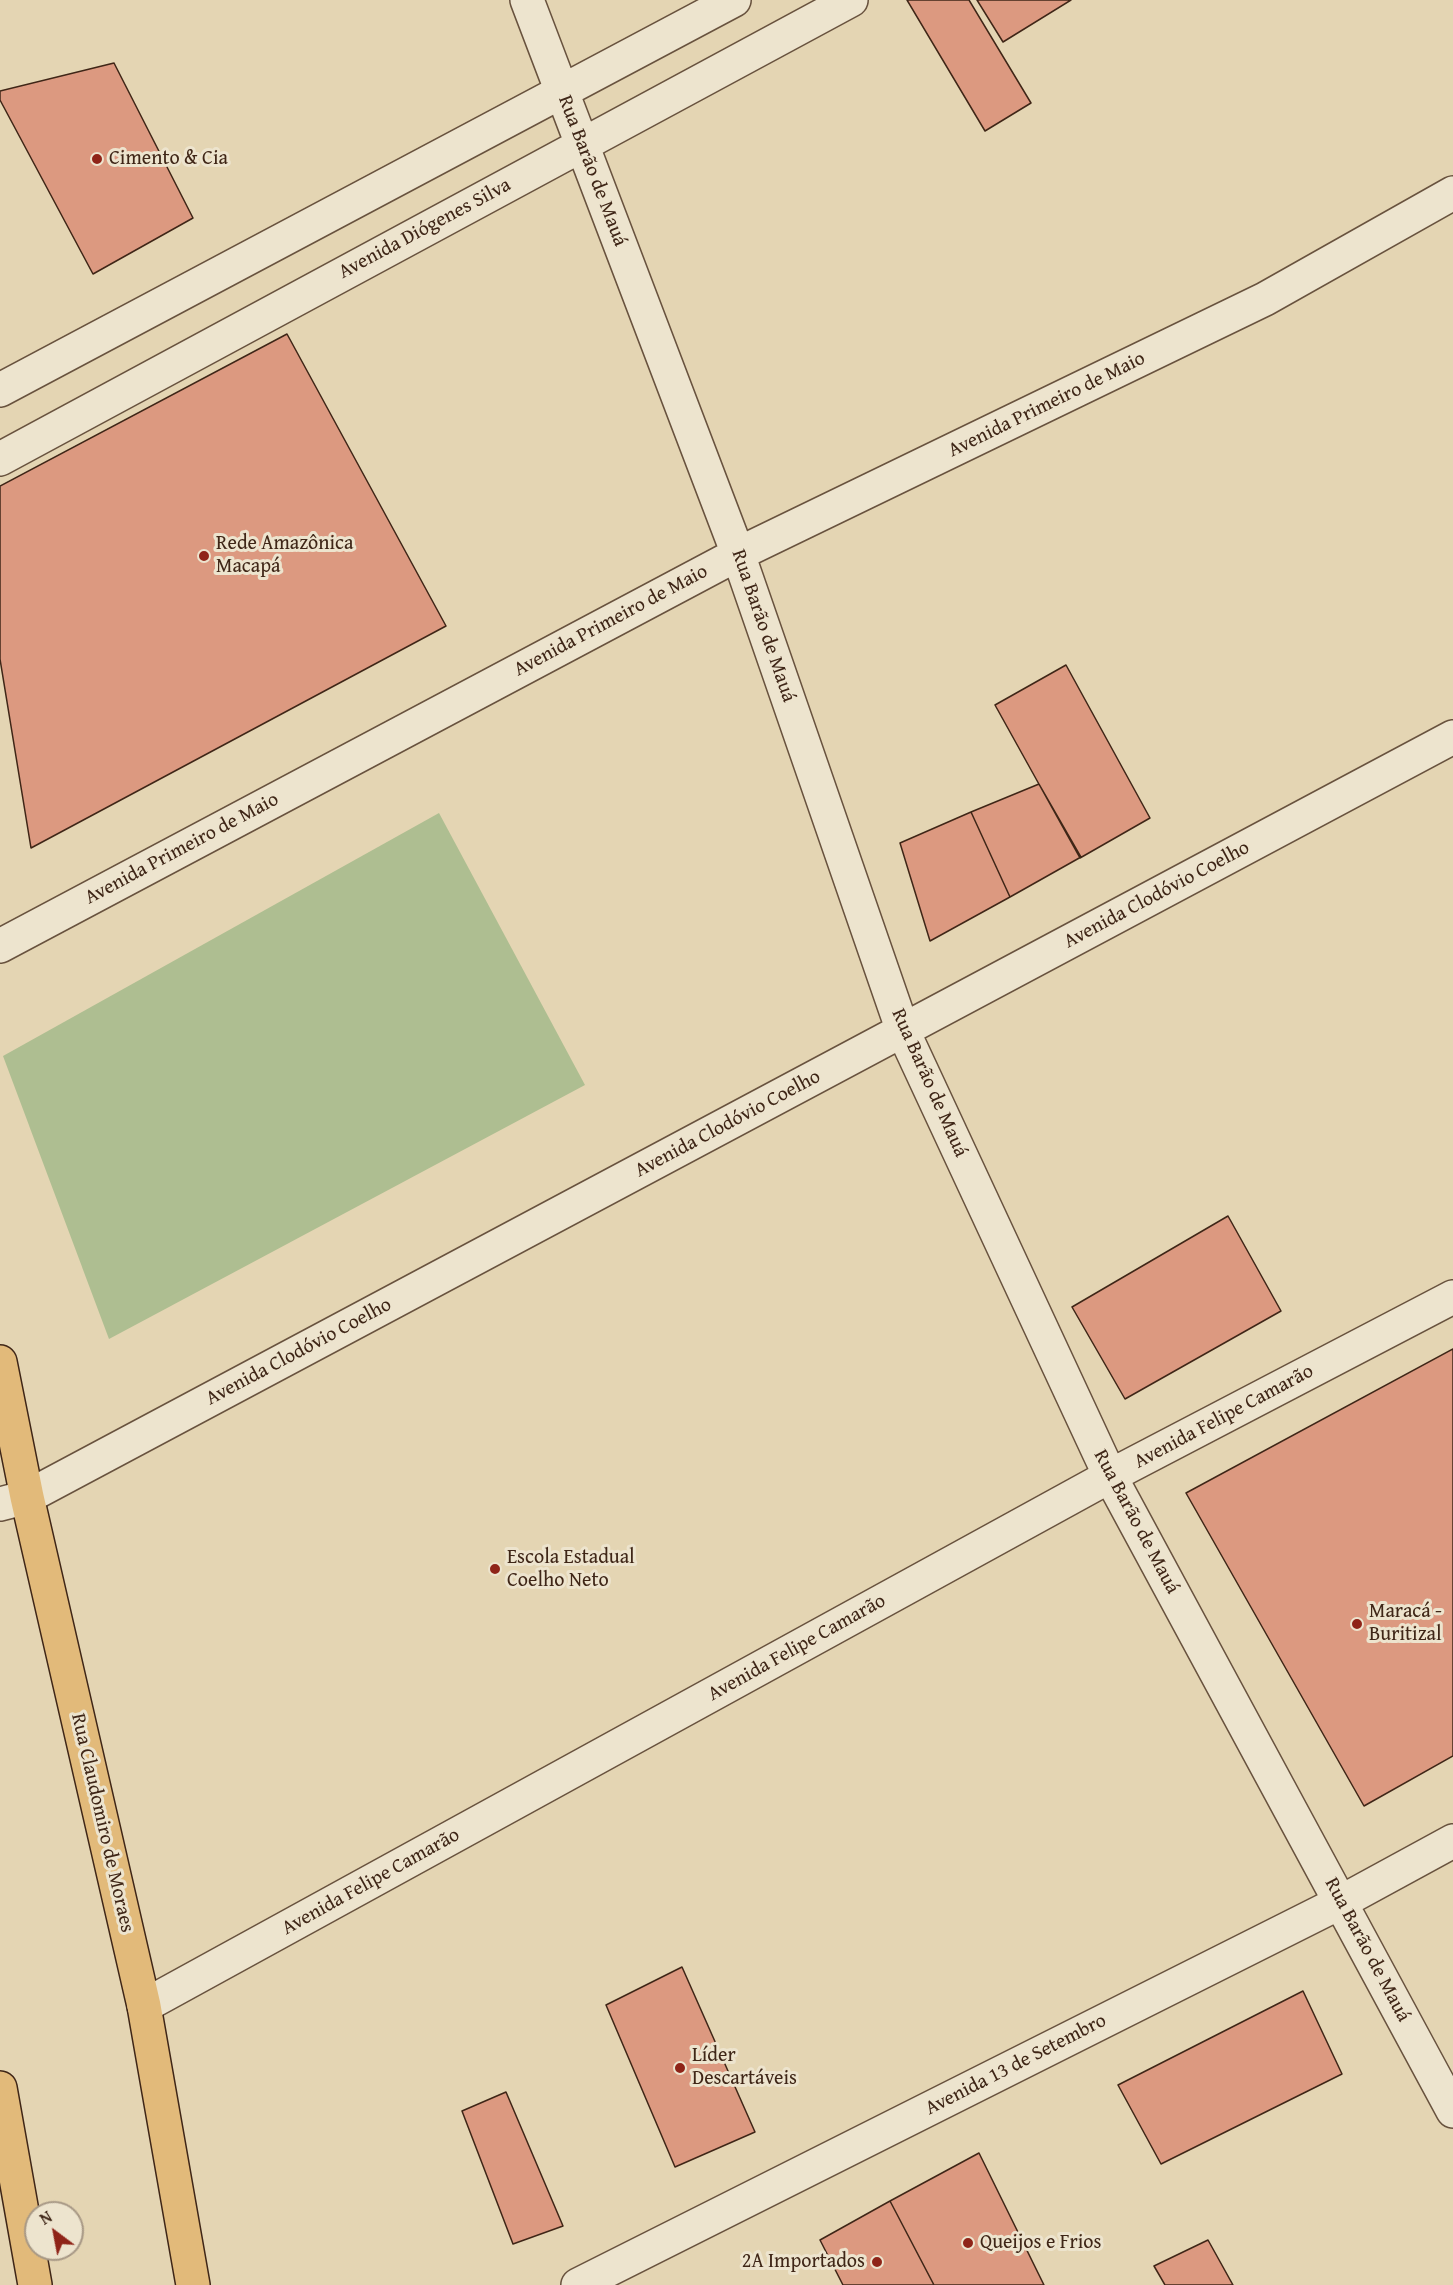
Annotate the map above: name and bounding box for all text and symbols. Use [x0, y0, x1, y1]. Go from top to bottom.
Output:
street label: Rua Barão de Mauá [552, 92, 632, 250]
place label: Cimento & Cia [109, 147, 228, 171]
marker: Cimento & Cia [90, 152, 104, 166]
street label: Avenida Diógenes Silva [335, 173, 515, 285]
street label: Avenida Primeiro de Maio [945, 347, 1149, 463]
place label: Rede Amazônica Macapá [216, 532, 353, 579]
street label: Rua Barão de Mauá [726, 547, 800, 705]
marker: Rede Amazônica Macapá [197, 549, 211, 563]
street label: Avenida Primeiro de Maio [510, 560, 712, 682]
street label: Avenida Primeiro de Maio [81, 788, 283, 910]
street label: Avenida Clodóvio Coelho [1060, 836, 1254, 954]
street label: Rua Barão de Mauá [886, 1005, 972, 1161]
street label: Avenida Clodóvio Coelho [631, 1065, 825, 1183]
street label: Avenida Clodóvio Coelho [202, 1293, 396, 1411]
street label: Avenida Felipe Camarão [1130, 1360, 1318, 1474]
street label: Rua Barão de Mauá [1088, 1446, 1184, 1598]
place label: Escola Estadual Coelho Neto [507, 1546, 635, 1593]
marker: Escola Estadual Coelho Neto [488, 1562, 502, 1576]
street label: Avenida Felipe Camarão [704, 1589, 890, 1707]
place label: Maracá - Buritizal [1369, 1600, 1442, 1647]
marker: Maracá - Buritizal [1350, 1617, 1364, 1631]
street label: Rua Claudomiro de Moraes [65, 1711, 139, 1935]
street label: Avenida Felipe Camarão [278, 1823, 464, 1941]
street label: Rua Barão de Mauá [1319, 1874, 1415, 2026]
street label: Avenida 13 de Setembro [921, 2009, 1111, 2121]
place label: Líder Descartáveis [692, 2044, 797, 2091]
marker: Líder Descartáveis [673, 2061, 687, 2075]
north arrow [24, 2201, 84, 2261]
text: N [35, 2204, 56, 2230]
place label: Queijos e Frios [980, 2231, 1101, 2255]
marker: Queijos e Frios [961, 2236, 975, 2250]
place label: 2A Importados [742, 2250, 865, 2274]
marker: 2A Importados [870, 2255, 884, 2269]

